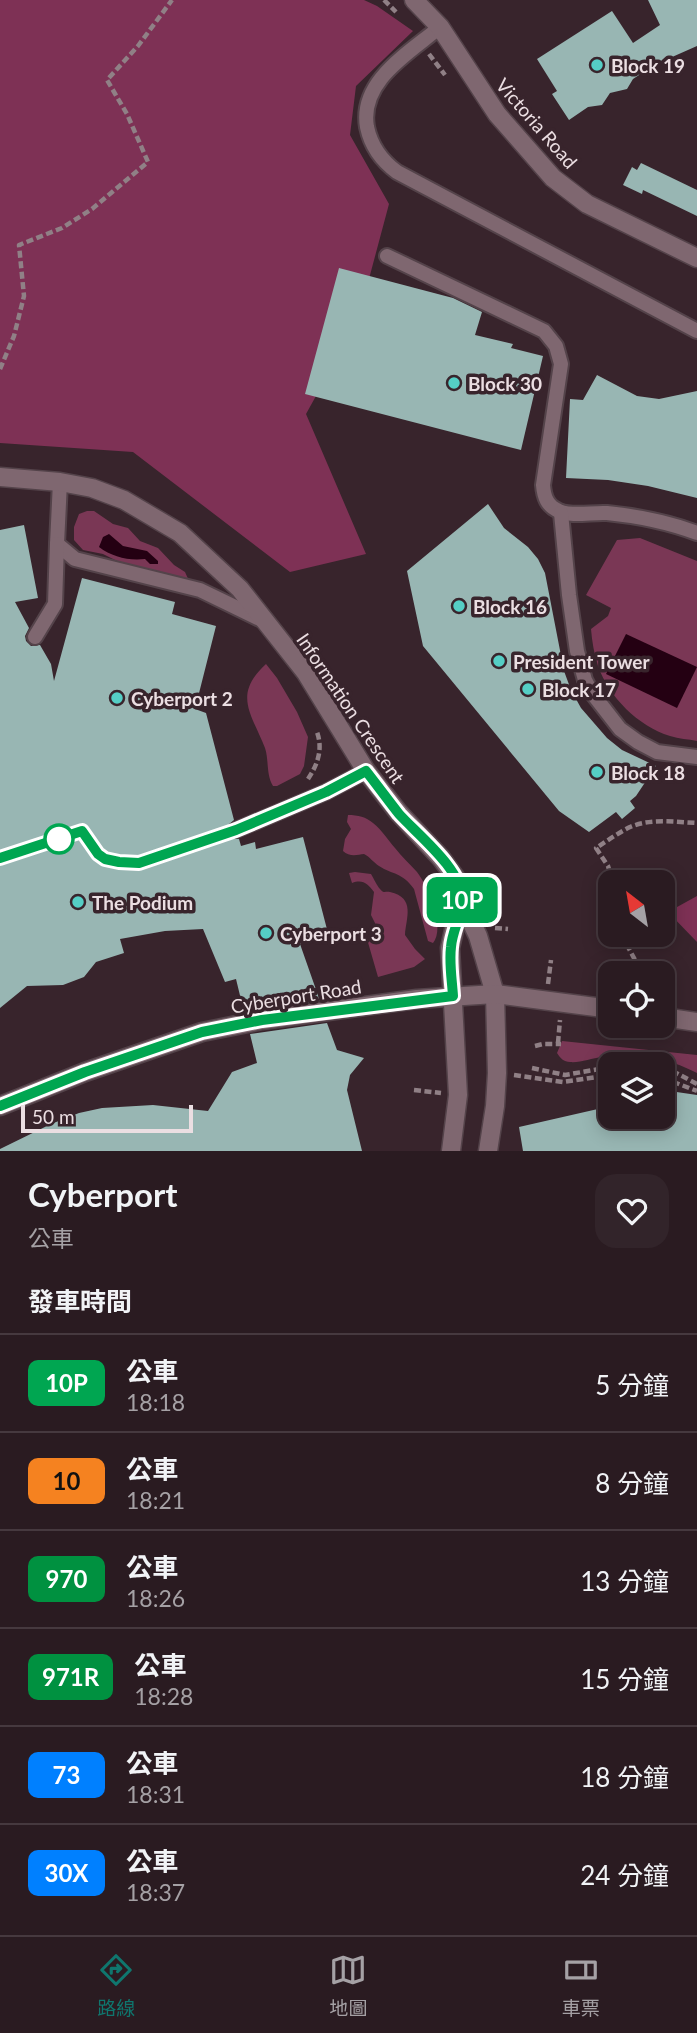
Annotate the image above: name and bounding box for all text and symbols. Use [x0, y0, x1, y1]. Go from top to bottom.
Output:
place label: Block 19 [611, 54, 685, 77]
marker: Block 19 [589, 57, 605, 73]
street label: Victoria Road [492, 73, 582, 173]
place label: Block 30 [468, 372, 542, 395]
marker: Block 30 [446, 375, 462, 391]
place label: Block 16 [473, 595, 547, 618]
marker: Block 16 [451, 598, 467, 614]
street label: Information Crescent [292, 629, 410, 788]
place label: President Tower [513, 650, 650, 673]
marker: President Tower [491, 653, 507, 669]
place label: Block 17 [542, 678, 616, 701]
marker: Block 17 [520, 681, 536, 697]
place label: Cyberport 2 [131, 687, 233, 710]
marker: Cyberport 2 [109, 690, 125, 706]
place label: Block 18 [611, 761, 685, 784]
marker: Block 18 [589, 764, 605, 780]
unlabelled marker [44, 824, 74, 854]
north arrow [598, 870, 676, 947]
map controls [598, 870, 675, 1129]
line badge: 10P [422, 877, 502, 923]
text: 10P [441, 885, 483, 914]
place label: The Podium [92, 891, 193, 914]
marker: The Podium [70, 894, 86, 910]
place label: Cyberport 3 [280, 922, 382, 945]
marker: Cyberport 3 [258, 925, 274, 941]
button: locate [598, 961, 675, 1038]
street label: Cyberport Road [229, 974, 363, 1018]
button: layers [598, 1052, 675, 1129]
scale bar [21, 1102, 192, 1134]
text: 50 m [32, 1105, 75, 1128]
text: Cyberport [28, 1174, 178, 1214]
button: heart [595, 1174, 669, 1248]
text: 公車 [28, 1224, 74, 1252]
text: 發車時間 [28, 1285, 132, 1317]
text: 公車 [126, 1355, 178, 1387]
text: 10P [45, 1368, 88, 1397]
text: 5 分鐘 [595, 1369, 669, 1401]
text: 18:18 [126, 1388, 185, 1416]
text: 公車 [126, 1453, 178, 1485]
text: 10 [53, 1466, 80, 1495]
text: 8 分鐘 [595, 1467, 669, 1499]
text: 18:21 [126, 1486, 185, 1514]
text: 公車 [126, 1551, 178, 1583]
text: 970 [46, 1564, 87, 1593]
text: 13 分鐘 [580, 1565, 669, 1597]
text: 18:26 [126, 1584, 185, 1612]
text: 公車 [134, 1649, 186, 1681]
text: 971R [42, 1662, 99, 1691]
text: 15 分鐘 [580, 1663, 669, 1695]
text: 18:28 [134, 1682, 193, 1710]
text: 公車 [126, 1747, 178, 1779]
text: 73 [53, 1760, 80, 1789]
text: 18 分鐘 [580, 1761, 669, 1793]
text: 18:31 [126, 1780, 185, 1808]
text: 公車 [126, 1845, 178, 1877]
text: 30X [45, 1858, 88, 1887]
text: 24 分鐘 [580, 1859, 669, 1891]
text: 18:37 [126, 1878, 185, 1906]
tab: 路線 [97, 1951, 135, 2020]
tab: 地圖 [329, 1951, 368, 2020]
tab: 車票 [562, 1951, 600, 2020]

